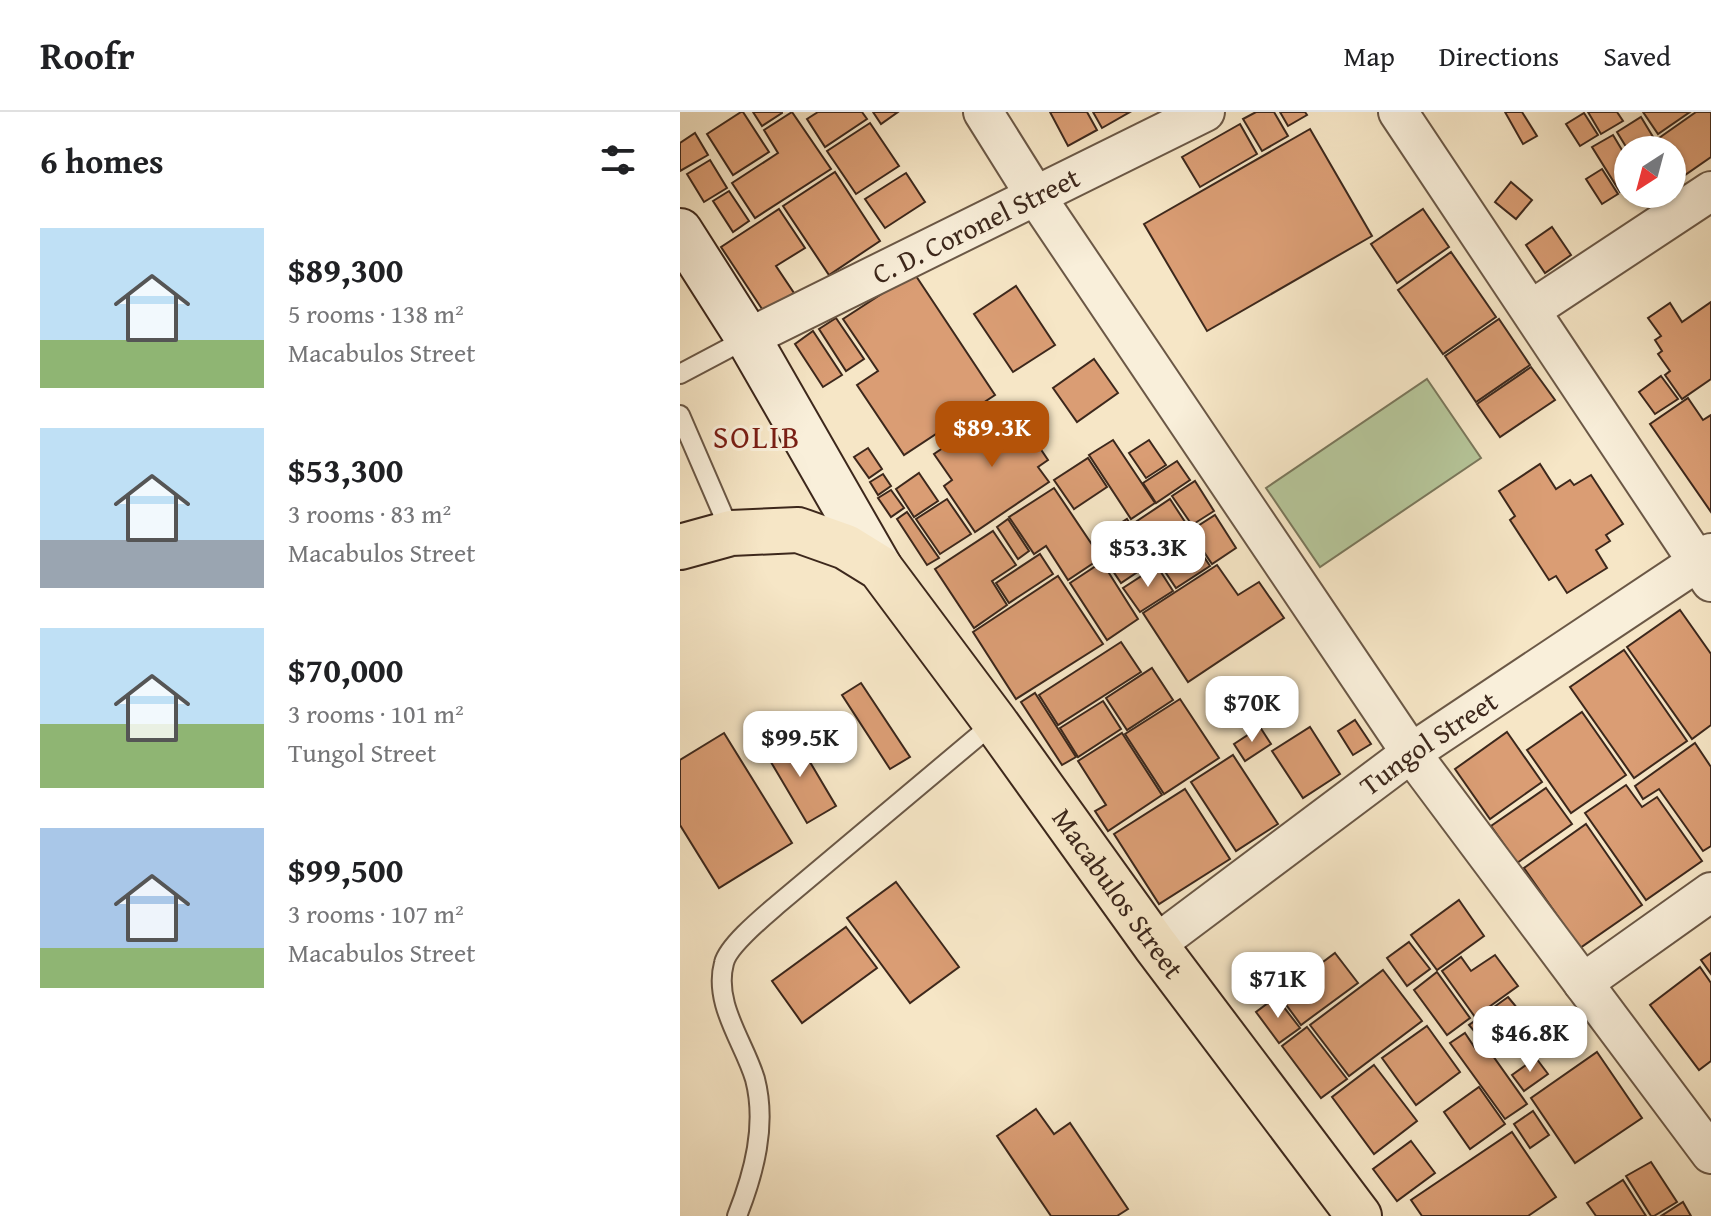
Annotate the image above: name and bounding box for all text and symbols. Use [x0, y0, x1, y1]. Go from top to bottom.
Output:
text: Roofr [40, 27, 135, 83]
text: Map [1343, 35, 1395, 76]
text: Directions [1439, 35, 1559, 76]
text: Saved [1603, 35, 1671, 76]
text: 6 homes [40, 136, 164, 185]
north arrow [1614, 136, 1686, 208]
map controls [1614, 136, 1686, 208]
icon: filters [596, 138, 640, 182]
street label: C. D. Coronel Street [865, 156, 1086, 294]
text: $89,300 [288, 245, 403, 294]
icon: home [104, 260, 200, 356]
text: 5 rooms · 138 m² [288, 294, 464, 333]
text: Macabulos Street [288, 333, 475, 372]
pin: $89.3K [927, 401, 1057, 469]
text: $89.3K [953, 407, 1031, 446]
district label: SOLIB [713, 413, 801, 460]
text: $53,300 [288, 445, 403, 494]
icon: home [104, 460, 200, 556]
text: 3 rooms · 83 m² [288, 494, 451, 533]
pin: $53.3K [1083, 521, 1213, 589]
text: $53.3K [1109, 527, 1187, 566]
text: Macabulos Street [288, 533, 475, 572]
text: $70,000 [288, 645, 403, 694]
icon: home [104, 660, 200, 756]
pin: $70K [1205, 676, 1299, 744]
street label: Tungol Street [1351, 680, 1505, 805]
text: $70K [1224, 682, 1280, 721]
text: 3 rooms · 101 m² [288, 694, 464, 733]
pin: $99.5K [735, 711, 865, 779]
text: $99.5K [761, 717, 839, 756]
text: Tungol Street [288, 733, 436, 772]
street label: Macabulos Street [1043, 799, 1194, 987]
text: $99,500 [288, 845, 403, 894]
icon: home [104, 860, 200, 956]
text: 3 rooms · 107 m² [288, 894, 464, 933]
text: Macabulos Street [288, 933, 475, 972]
pin: $71K [1231, 952, 1325, 1020]
text: $71K [1250, 958, 1306, 997]
pin: $46.8K [1465, 1006, 1595, 1074]
text: $46.8K [1491, 1012, 1569, 1051]

